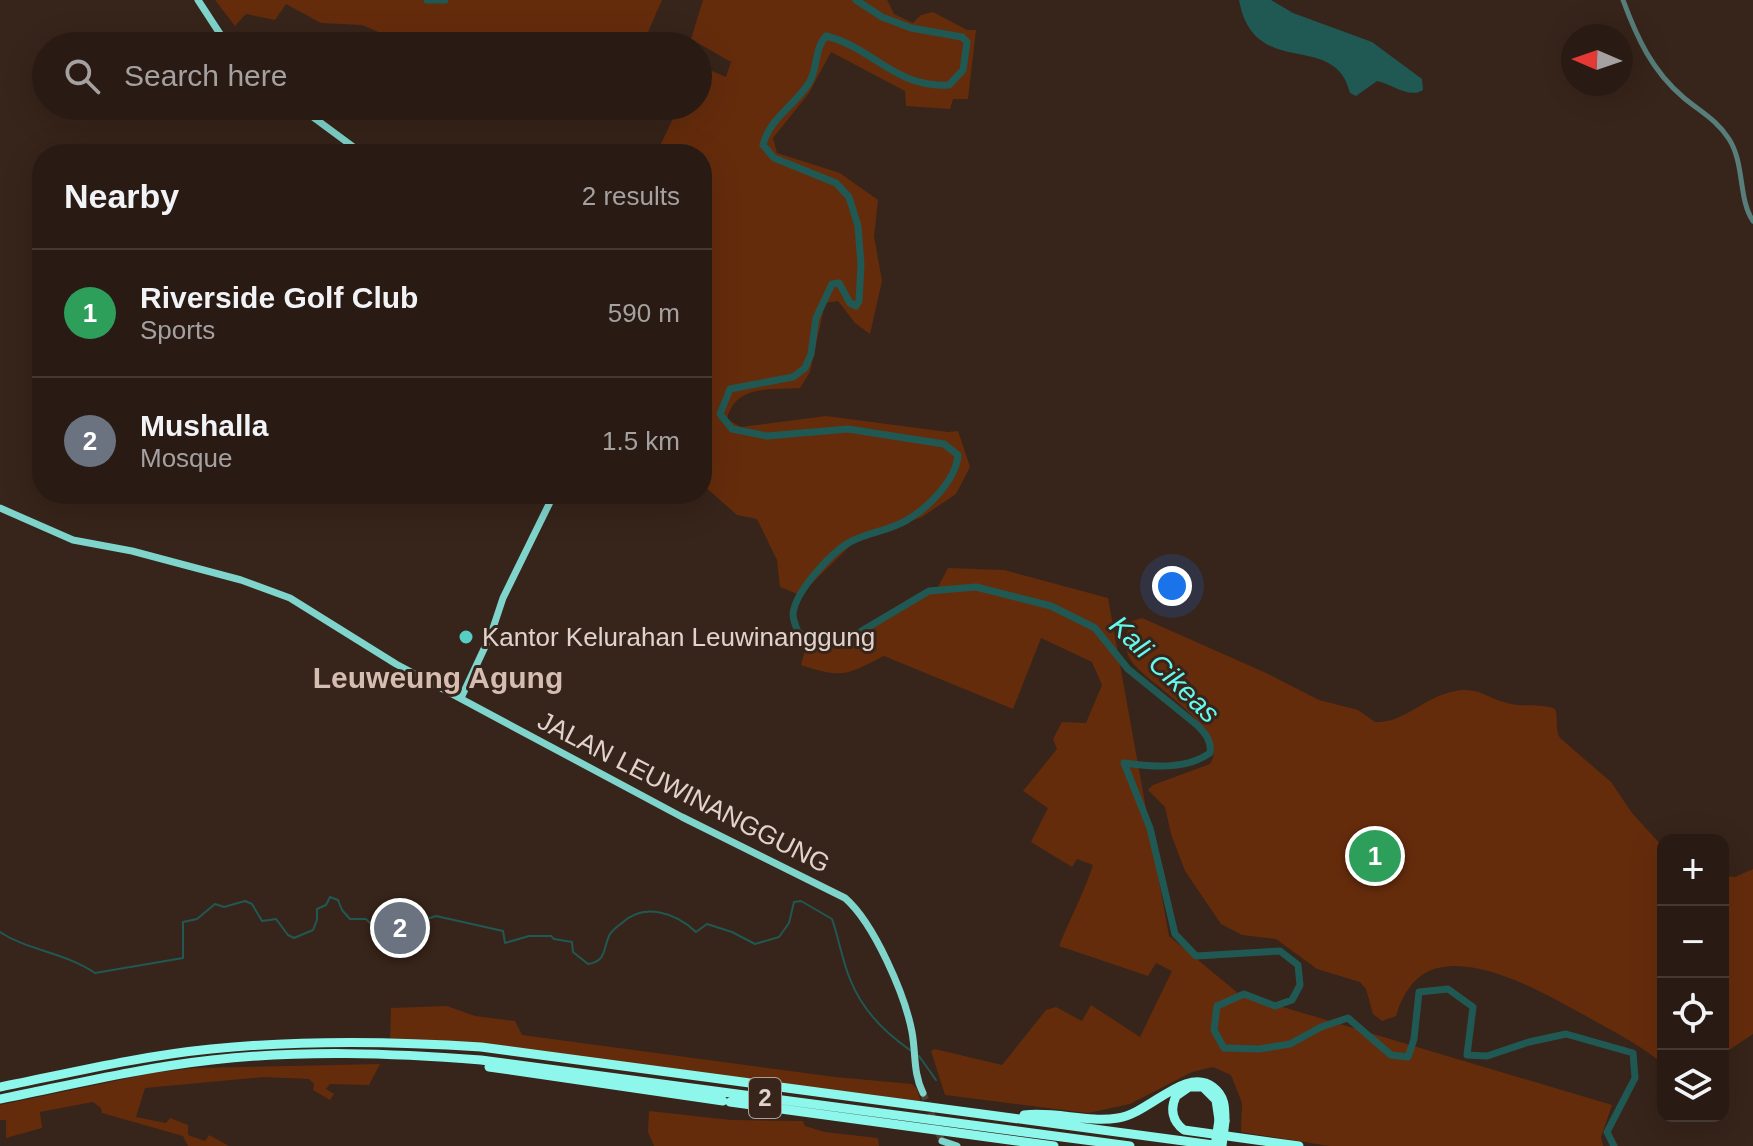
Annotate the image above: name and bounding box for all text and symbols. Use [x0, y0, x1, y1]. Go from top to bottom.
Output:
north arrow [1561, 24, 1633, 96]
search box [32, 32, 712, 120]
icon: search [60, 54, 104, 98]
text: Search here [124, 59, 287, 92]
text: Nearby [64, 177, 179, 215]
text: 2 results [582, 181, 680, 211]
text: Riverside Golf Club [140, 281, 418, 314]
text: 1 [83, 298, 97, 328]
text: 590 m [608, 298, 680, 328]
text: Sports [140, 315, 215, 345]
text: Mushalla [140, 409, 268, 442]
text: 2 [83, 426, 97, 456]
text: 1.5 km [602, 426, 680, 456]
text: Mosque [140, 443, 233, 473]
your location [1152, 566, 1192, 606]
water label: Kali Cikeas [1104, 610, 1226, 729]
place label: Kantor Kelurahan Leuwinanggung [482, 622, 875, 652]
marker: Kantor Kelurahan Leuwinanggung [457, 628, 475, 646]
district label: Leuweung Agung [313, 661, 563, 694]
street label: JALAN LEUWINANGGUNG [533, 705, 835, 879]
pin: 1 [1349, 826, 1401, 886]
map controls [1657, 834, 1729, 1122]
button: + [1657, 834, 1729, 906]
pin: 2 [374, 898, 426, 958]
button: − [1657, 906, 1729, 978]
button: locate [1657, 978, 1729, 1050]
button: layers [1657, 1050, 1729, 1122]
road number: 2 [749, 1078, 781, 1118]

